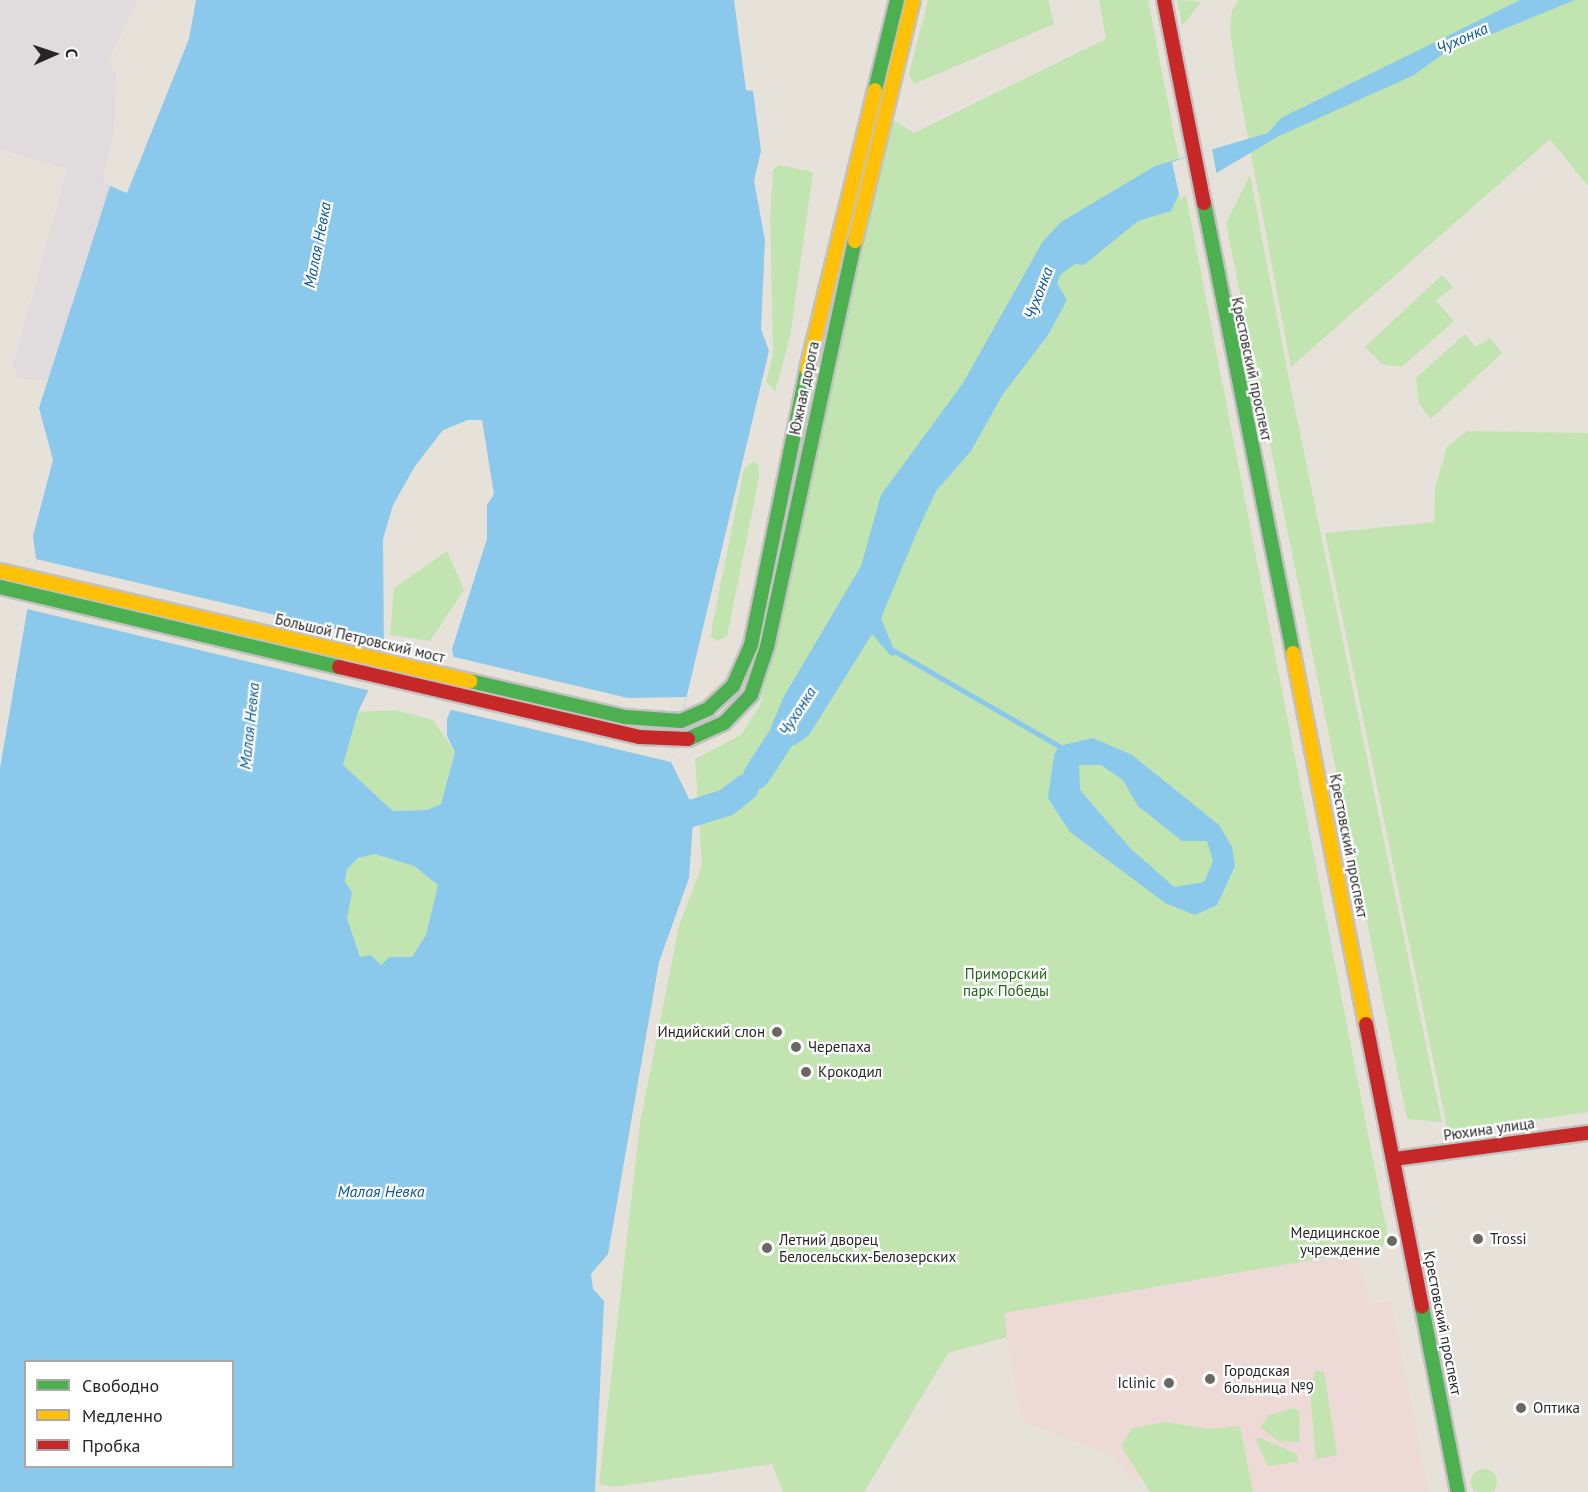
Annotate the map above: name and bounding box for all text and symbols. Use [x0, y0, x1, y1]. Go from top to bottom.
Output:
water label: Чухонка [1433, 18, 1491, 58]
north arrow [24, 24, 84, 84]
text: С [62, 48, 82, 58]
water label: Малая Невка [299, 200, 335, 290]
water label: Чухонка [1019, 264, 1057, 322]
street label: Крестовский проспект [1228, 295, 1276, 443]
street label: Южная дорога [785, 340, 823, 436]
street label: Большой Петровский мост [273, 610, 447, 666]
water label: Малая Невка [235, 682, 263, 770]
water label: Чухонка [774, 683, 820, 739]
street label: Крестовский проспект [1326, 772, 1372, 920]
park label: Приморский парк Победы [963, 964, 1049, 999]
place label: Индийский слон [657, 1023, 765, 1041]
marker: Индийский слон [770, 1025, 784, 1039]
place label: Черепаха [808, 1038, 871, 1056]
marker: Черепаха [789, 1040, 803, 1054]
place label: Крокодил [818, 1063, 882, 1081]
marker: Крокодил [799, 1065, 813, 1079]
street label: Рюхина улица [1442, 1114, 1536, 1144]
water label: Малая Невка [338, 1181, 424, 1201]
place label: Медицинское учреждение [1291, 1223, 1380, 1258]
place label: Летний дворец Белосельских-Белозерских [779, 1230, 956, 1265]
place label: Trossi [1490, 1230, 1527, 1248]
marker: Trossi [1471, 1232, 1485, 1246]
marker: Медицинское учреждение [1385, 1234, 1399, 1248]
marker: Летний дворец Белосельских-Белозерских [760, 1241, 774, 1255]
street label: Крестовский проспект [1420, 1249, 1466, 1397]
legend [24, 1360, 234, 1468]
place label: Городская больница №9 [1224, 1361, 1314, 1396]
marker: Городская больница №9 [1201, 1370, 1219, 1388]
text: Свободно [82, 1374, 159, 1397]
place label: Iclinic [1117, 1374, 1156, 1392]
marker: Iclinic [1160, 1374, 1178, 1392]
place label: Оптика [1533, 1399, 1580, 1417]
marker: Оптика [1514, 1401, 1528, 1415]
text: Медленно [82, 1404, 163, 1427]
text: Пробка [82, 1434, 140, 1457]

